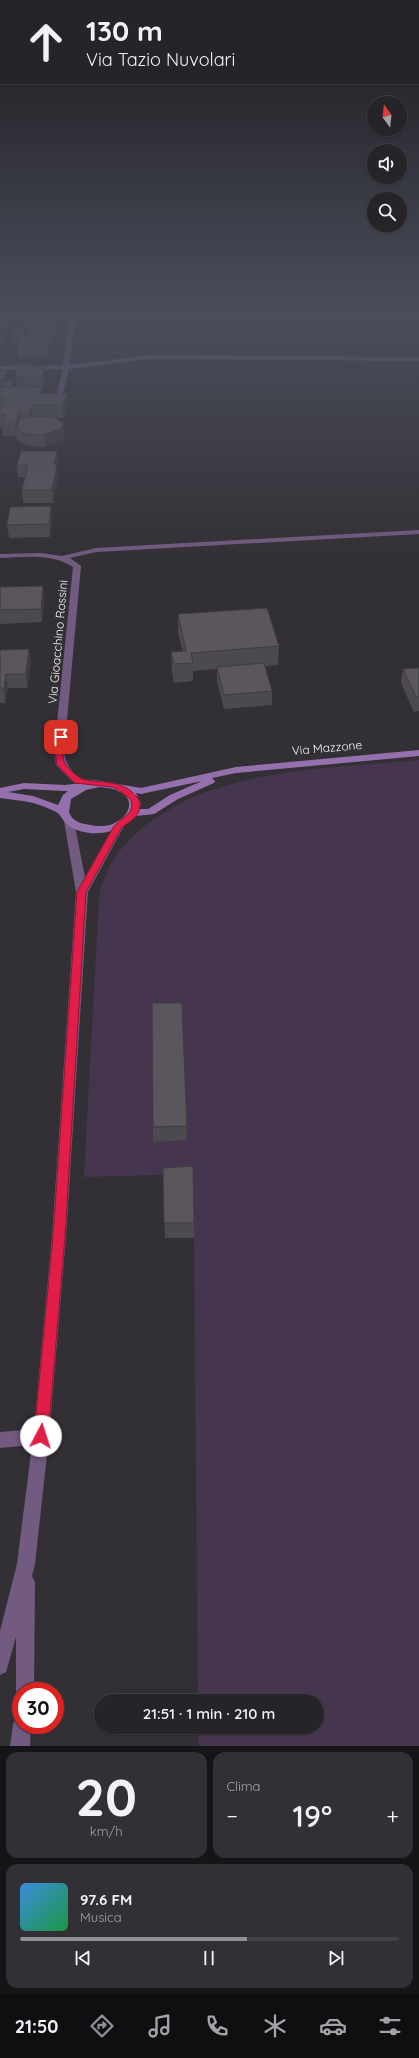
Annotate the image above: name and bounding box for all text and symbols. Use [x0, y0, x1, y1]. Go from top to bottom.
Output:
text: 130 m [86, 13, 163, 48]
icon: ahead [20, 16, 72, 68]
text: Via Tazio Nuvolari [86, 48, 235, 71]
north arrow [367, 96, 407, 136]
map controls [367, 96, 407, 232]
button: sound [367, 144, 407, 184]
button: search [367, 192, 407, 232]
street label: Via Gioacchino Rossini [45, 579, 70, 705]
pin [44, 720, 78, 754]
icon: arrive [50, 726, 72, 748]
street label: Via Mazzone [291, 737, 363, 758]
position arrow [20, 1415, 62, 1457]
speed limit sign: 30 [12, 1682, 64, 1734]
text: 21:51 · 1 min · 210 m [143, 1704, 275, 1723]
text: 20 [75, 1764, 137, 1829]
text: Clima [227, 1778, 261, 1794]
text: 19° [292, 1797, 332, 1835]
text: − [227, 1802, 238, 1830]
text: + [387, 1802, 399, 1830]
text: km/h [90, 1823, 123, 1839]
text: 97.6 FM [80, 1890, 132, 1909]
text: Musica [80, 1909, 122, 1925]
icon: previous [72, 1947, 94, 1969]
icon: pause [198, 1947, 220, 1969]
icon: next [325, 1947, 347, 1969]
icon: directions [88, 2012, 116, 2040]
icon: music [146, 2012, 174, 2040]
icon: phone [203, 2012, 231, 2040]
icon: climate [261, 2012, 289, 2040]
icon: car [319, 2012, 347, 2040]
icon: filters [376, 2012, 404, 2040]
text: 21:50 [15, 2015, 58, 2038]

